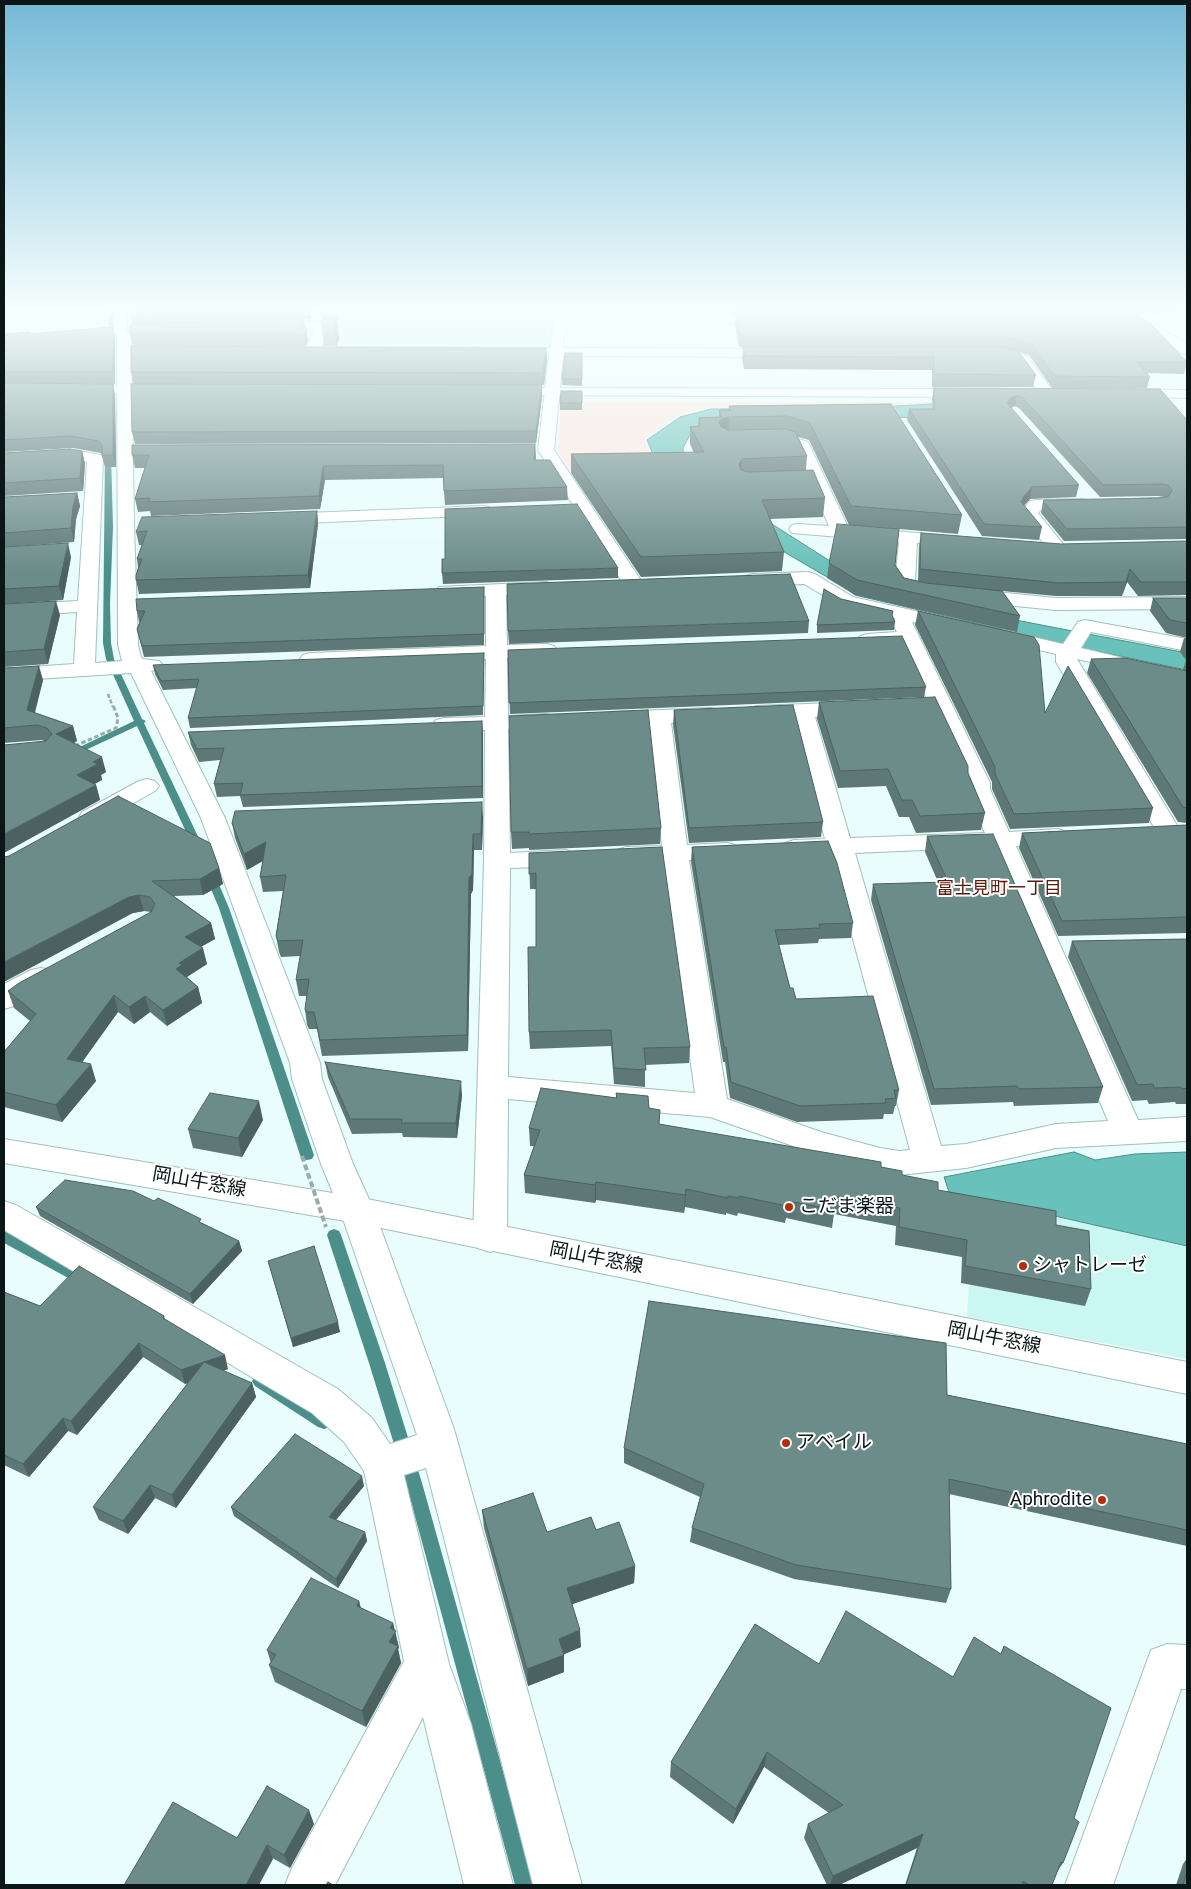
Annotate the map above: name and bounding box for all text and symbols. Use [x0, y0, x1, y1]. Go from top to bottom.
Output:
district label: 富士見町一丁目 [936, 878, 1062, 900]
street label: 岡山牛窓線 [150, 1164, 248, 1202]
place label: こだま楽器 [799, 1196, 894, 1218]
marker: こだま楽器 [783, 1201, 795, 1213]
street label: 岡山牛窓線 [547, 1239, 645, 1279]
place label: シャトレーゼ [1033, 1255, 1147, 1277]
marker: シャトレーゼ [1017, 1260, 1029, 1272]
street label: 岡山牛窓線 [945, 1319, 1043, 1359]
place label: アベイル [796, 1432, 872, 1454]
marker: アベイル [780, 1437, 792, 1449]
place label: Aphrodite [1010, 1489, 1092, 1511]
marker: Aphrodite [1096, 1494, 1108, 1506]

